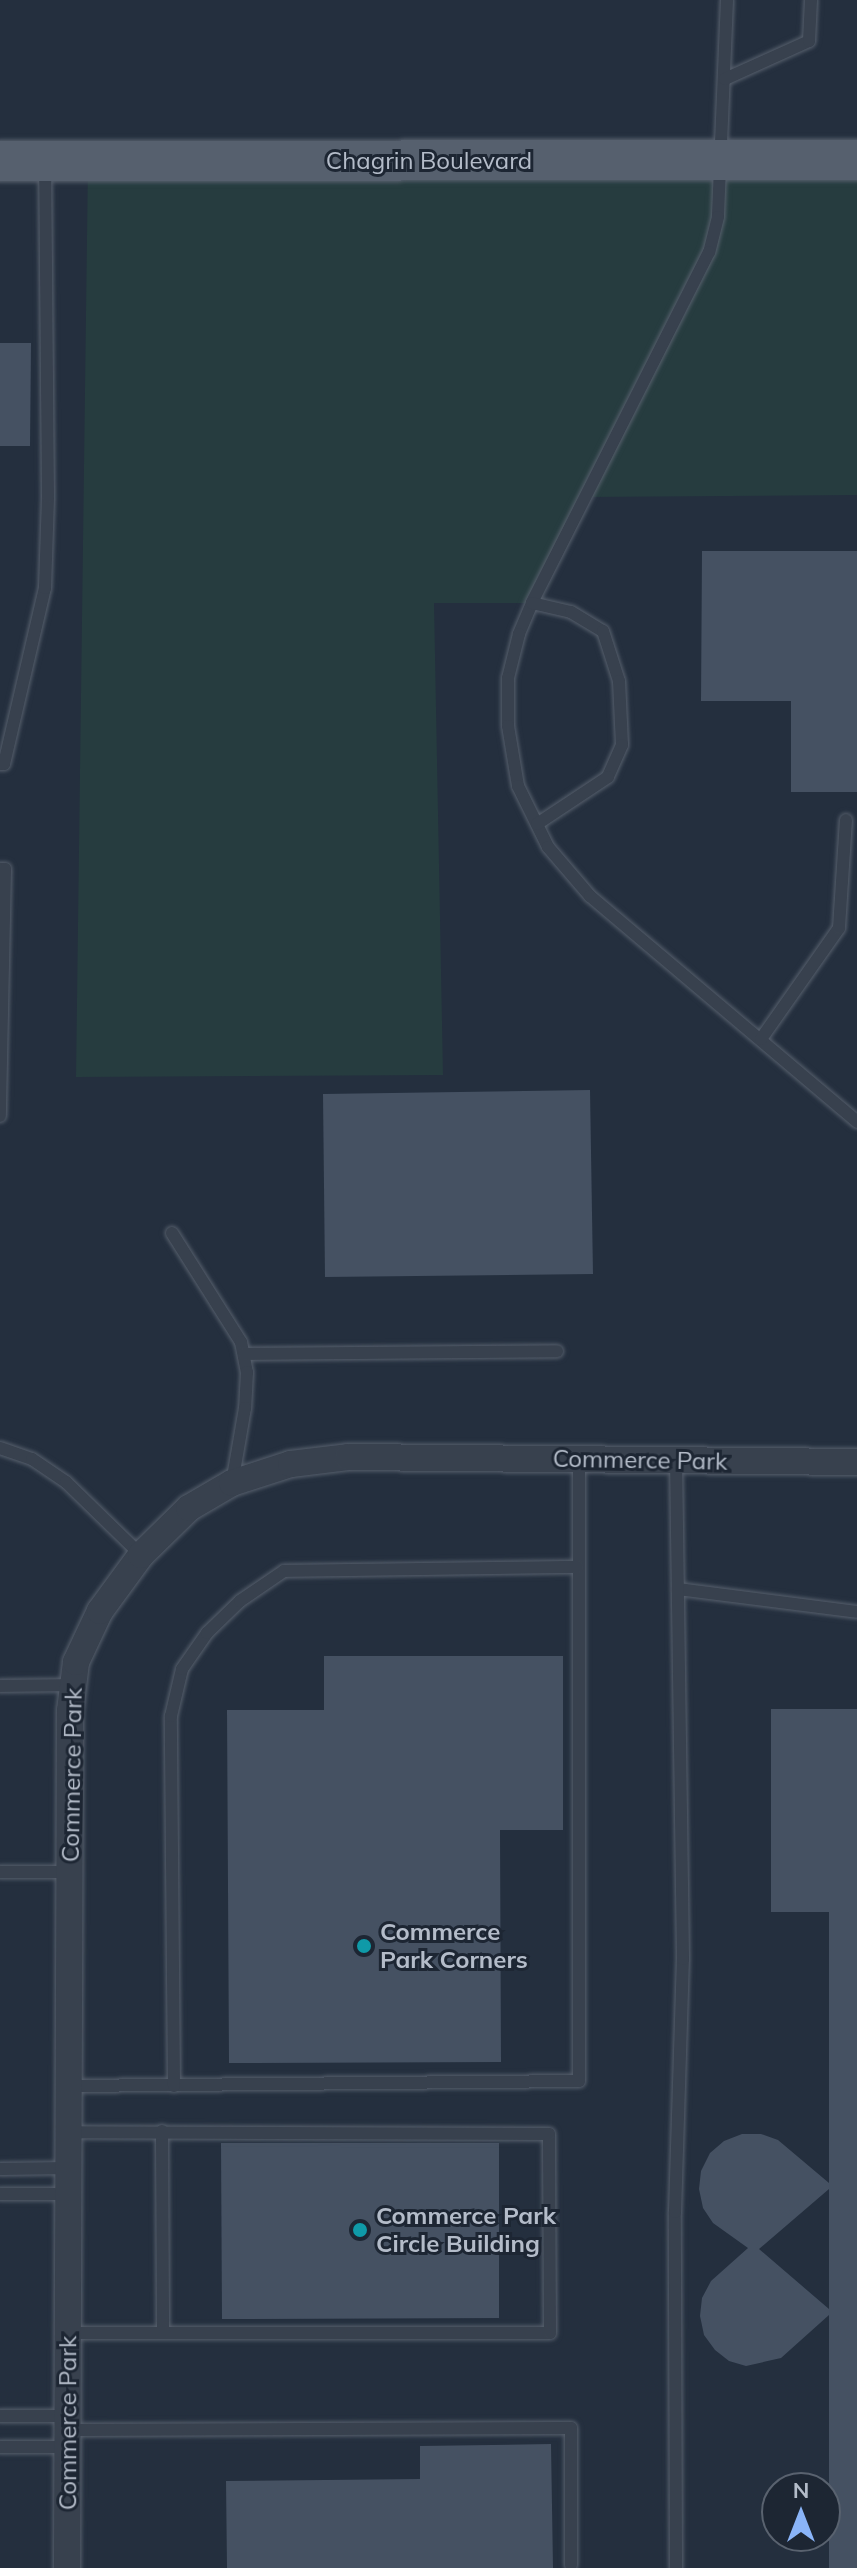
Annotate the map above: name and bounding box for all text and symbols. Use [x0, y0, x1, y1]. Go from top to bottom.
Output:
street label: Chagrin Boulevard [326, 147, 532, 175]
street label: Commerce Park [553, 1444, 727, 1476]
street label: Commerce Park [56, 1688, 88, 1862]
place label: Commerce Park Corners [380, 1918, 528, 1974]
marker: Commerce Park Corners [355, 1937, 373, 1955]
place label: Commerce Park Circle Building [376, 2202, 556, 2258]
marker: Commerce Park Circle Building [351, 2221, 369, 2239]
street label: Commerce Park [54, 2336, 82, 2510]
north arrow [761, 2472, 841, 2552]
text: N [793, 2476, 809, 2504]

